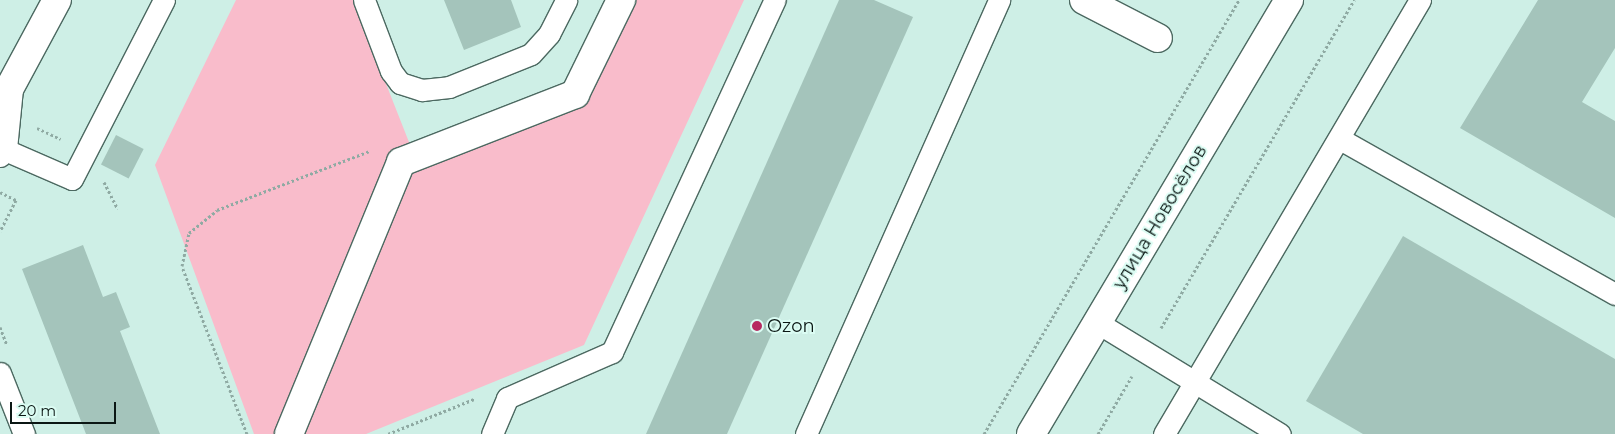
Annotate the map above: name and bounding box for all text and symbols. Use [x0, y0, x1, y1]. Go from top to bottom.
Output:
street label: улица Новосёлов [1108, 141, 1212, 293]
place label: Ozon [767, 315, 815, 337]
marker: Ozon [751, 320, 763, 332]
scale bar [12, 392, 119, 424]
text: 20 m [18, 401, 56, 420]

